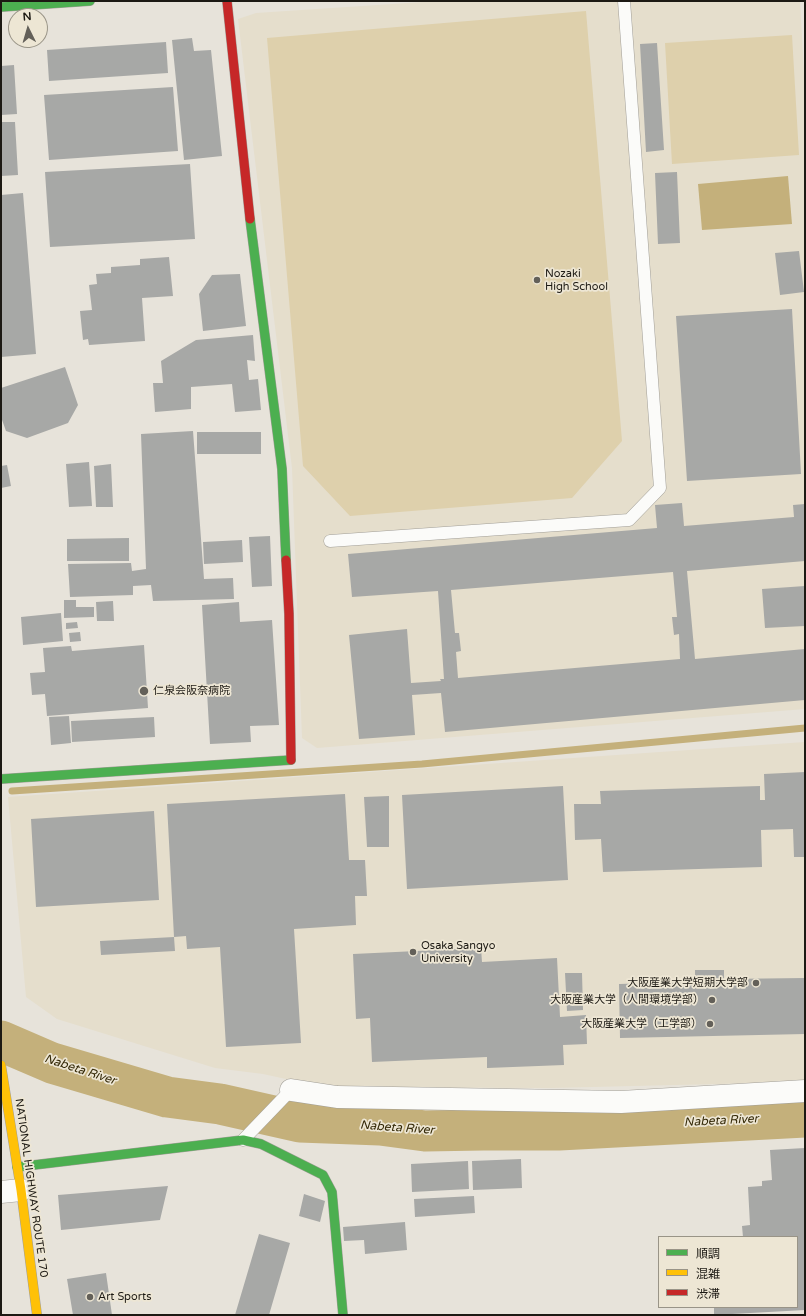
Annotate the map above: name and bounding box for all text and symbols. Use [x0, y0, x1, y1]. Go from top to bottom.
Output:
north arrow [8, 8, 48, 48]
text: N [22, 10, 32, 23]
place label: Nozaki High School [545, 267, 608, 293]
marker: Nozaki High School [532, 275, 542, 285]
place label: 仁泉会阪奈病院 [153, 684, 230, 698]
marker: 仁泉会阪奈病院 [138, 685, 150, 697]
place label: Osaka Sangyo University [421, 939, 495, 965]
marker: Osaka Sangyo University [408, 947, 418, 957]
place label: 大阪産業大学短期大学部 [627, 976, 748, 990]
marker: 大阪産業大学短期大学部 [751, 978, 761, 988]
place label: 大阪産業大学（人間環境学部） [550, 993, 704, 1007]
marker: 大阪産業大学（人間環境学部） [707, 995, 717, 1005]
place label: 大阪産業大学（工学部） [581, 1017, 702, 1031]
marker: 大阪産業大学（工学部） [705, 1019, 715, 1029]
water label: Nabeta River [42, 1052, 118, 1088]
street label: NATIONAL HIGHWAY ROUTE 170 [12, 1098, 50, 1278]
water label: Nabeta River [683, 1112, 759, 1130]
water label: Nabeta River [359, 1118, 435, 1138]
legend [658, 1236, 798, 1308]
text: 順調 [696, 1247, 720, 1261]
text: 混雑 [696, 1267, 720, 1281]
text: 渋滞 [696, 1287, 720, 1301]
place label: Art Sports [98, 1290, 151, 1304]
marker: Art Sports [85, 1292, 95, 1302]

